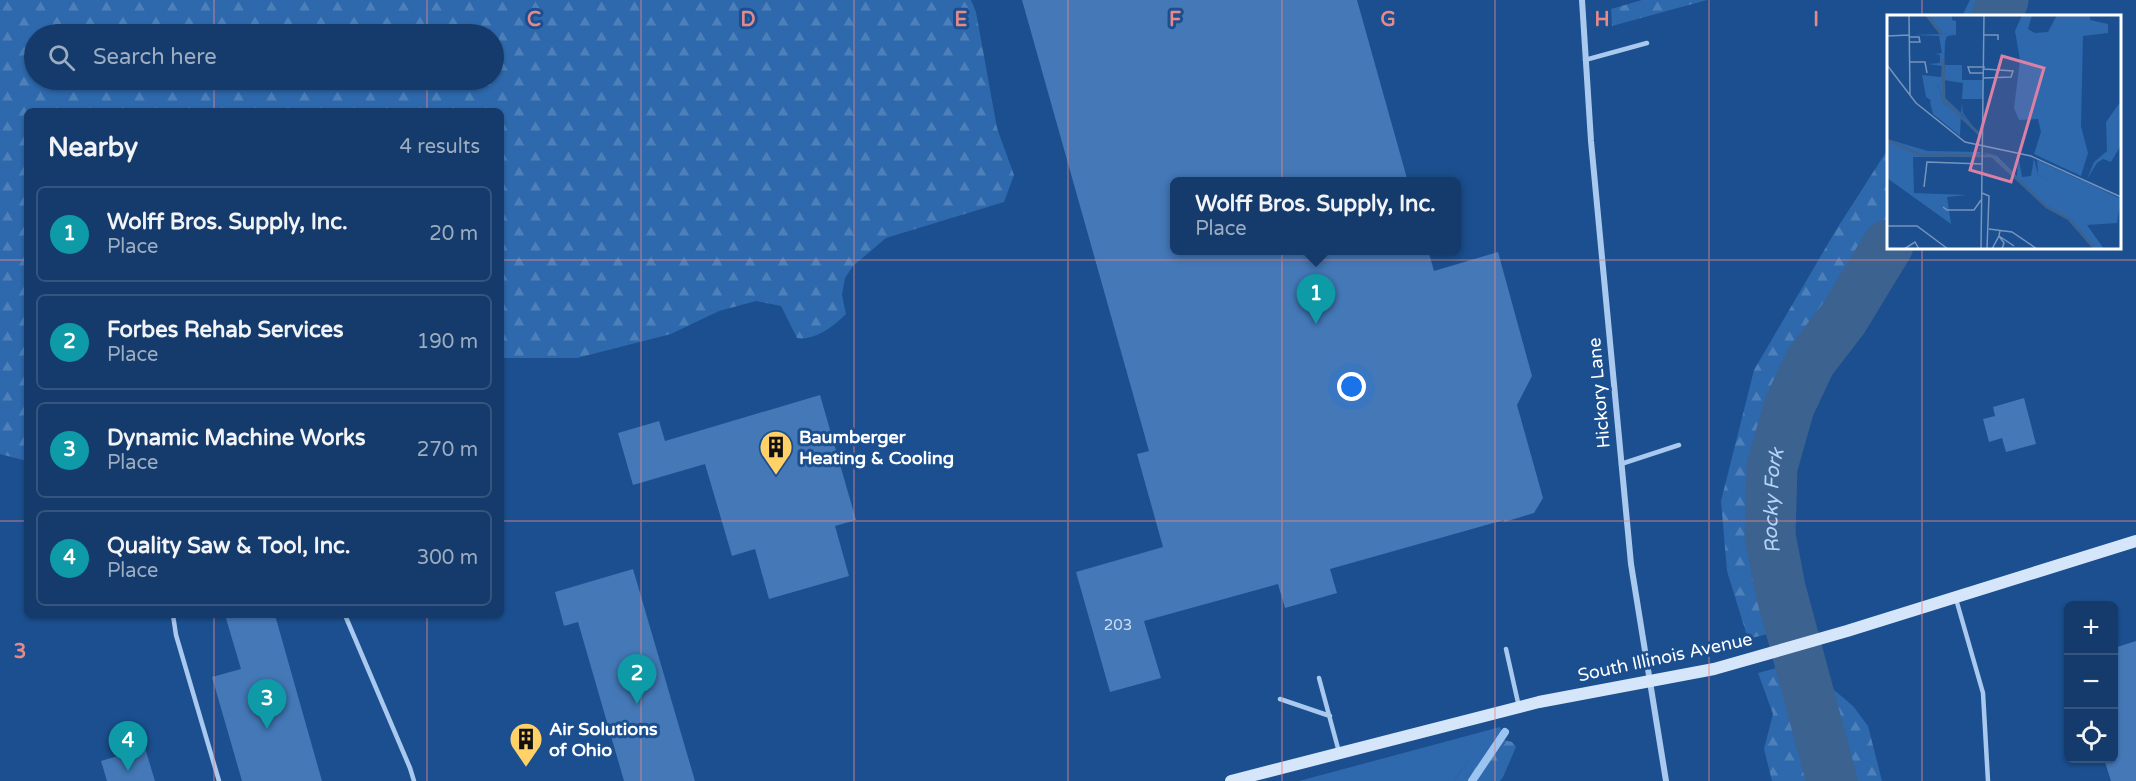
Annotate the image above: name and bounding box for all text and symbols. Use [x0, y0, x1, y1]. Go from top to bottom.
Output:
text: C [527, 8, 541, 32]
text: D [740, 8, 756, 32]
text: E [955, 8, 968, 32]
text: F [1169, 8, 1181, 32]
text: G [1380, 8, 1396, 32]
text: H [1594, 8, 1610, 32]
text: I [1813, 8, 1819, 32]
inset map [1887, 15, 2121, 249]
search box [24, 24, 504, 90]
icon: search [45, 41, 78, 74]
text: Search here [93, 44, 217, 70]
text: Nearby [48, 132, 138, 163]
text: 4 results [400, 135, 480, 159]
popup [1170, 177, 1461, 255]
text: Wolff Bros. Supply, Inc. [1195, 191, 1436, 217]
text: Wolff Bros. Supply, Inc. [107, 209, 348, 235]
text: Place [1195, 217, 1247, 241]
text: 1 [63, 222, 76, 246]
text: 20 m [429, 222, 478, 246]
text: Place [107, 235, 158, 259]
pin: 1 [1296, 274, 1336, 324]
text: Forbes Rehab Services [107, 317, 344, 343]
text: 2 [63, 330, 76, 354]
text: 190 m [417, 330, 478, 354]
street label: Hickory Lane [1583, 337, 1615, 449]
text: Place [107, 343, 158, 367]
your location [1337, 372, 1366, 401]
text: Dynamic Machine Works [107, 425, 366, 451]
place label: Baumberger Heating & Cooling [799, 426, 954, 469]
building icon: Baumberger Heating & Cooling [758, 429, 794, 476]
text: 3 [63, 438, 76, 462]
text: 270 m [417, 438, 478, 462]
water label: Rocky Fork [1759, 444, 1790, 556]
text: Place [107, 451, 158, 475]
text: Quality Saw & Tool, Inc. [107, 533, 350, 559]
text: 4 [63, 546, 76, 570]
text: 300 m [417, 546, 478, 570]
text: Place [107, 559, 158, 583]
map controls [2064, 601, 2118, 763]
button: + [2064, 601, 2118, 655]
house number: 203 [1104, 616, 1132, 634]
street label: South Illinois Avenue [1576, 628, 1754, 686]
text: 3 [14, 640, 26, 664]
pin: 2 [618, 654, 656, 704]
button: − [2064, 655, 2118, 709]
pin: 3 [248, 680, 286, 729]
button: locate [2064, 709, 2118, 763]
place label: Air Solutions of Ohio [549, 718, 658, 761]
building icon: Air Solutions of Ohio [508, 721, 544, 768]
pin: 4 [108, 722, 148, 771]

